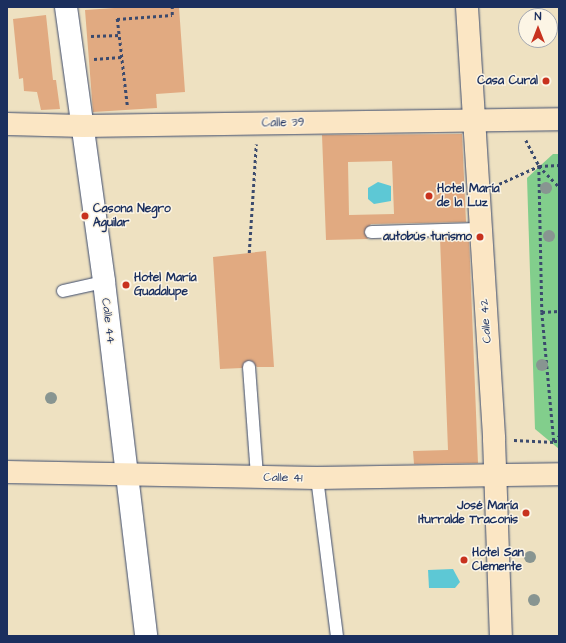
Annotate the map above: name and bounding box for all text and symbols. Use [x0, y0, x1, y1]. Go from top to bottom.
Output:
north arrow [518, 8, 558, 48]
text: N [535, 9, 541, 24]
place label: Casa Cural [477, 74, 538, 88]
marker: Casa Cural [541, 76, 551, 86]
street label: Calle 39 [262, 115, 304, 131]
place label: Hotel María de la Luz [437, 182, 500, 210]
marker: Hotel María de la Luz [424, 191, 434, 201]
place label: Casona Negro Aguilar [93, 202, 171, 230]
marker: Casona Negro Aguilar [80, 211, 90, 221]
place label: autobús turismo [383, 230, 472, 244]
marker: autobús turismo [475, 232, 485, 242]
place label: Hotel María Guadalupe [134, 271, 197, 299]
marker: Hotel María Guadalupe [121, 280, 131, 290]
street label: Calle 44 [98, 297, 118, 345]
street label: Calle 42 [477, 298, 495, 344]
street label: Calle 41 [263, 470, 303, 486]
place label: José María Iturralde Traconis [418, 499, 518, 527]
marker: José María Iturralde Traconis [521, 508, 531, 518]
place label: Hotel San Clemente [472, 546, 524, 574]
marker: Hotel San Clemente [459, 555, 469, 565]

